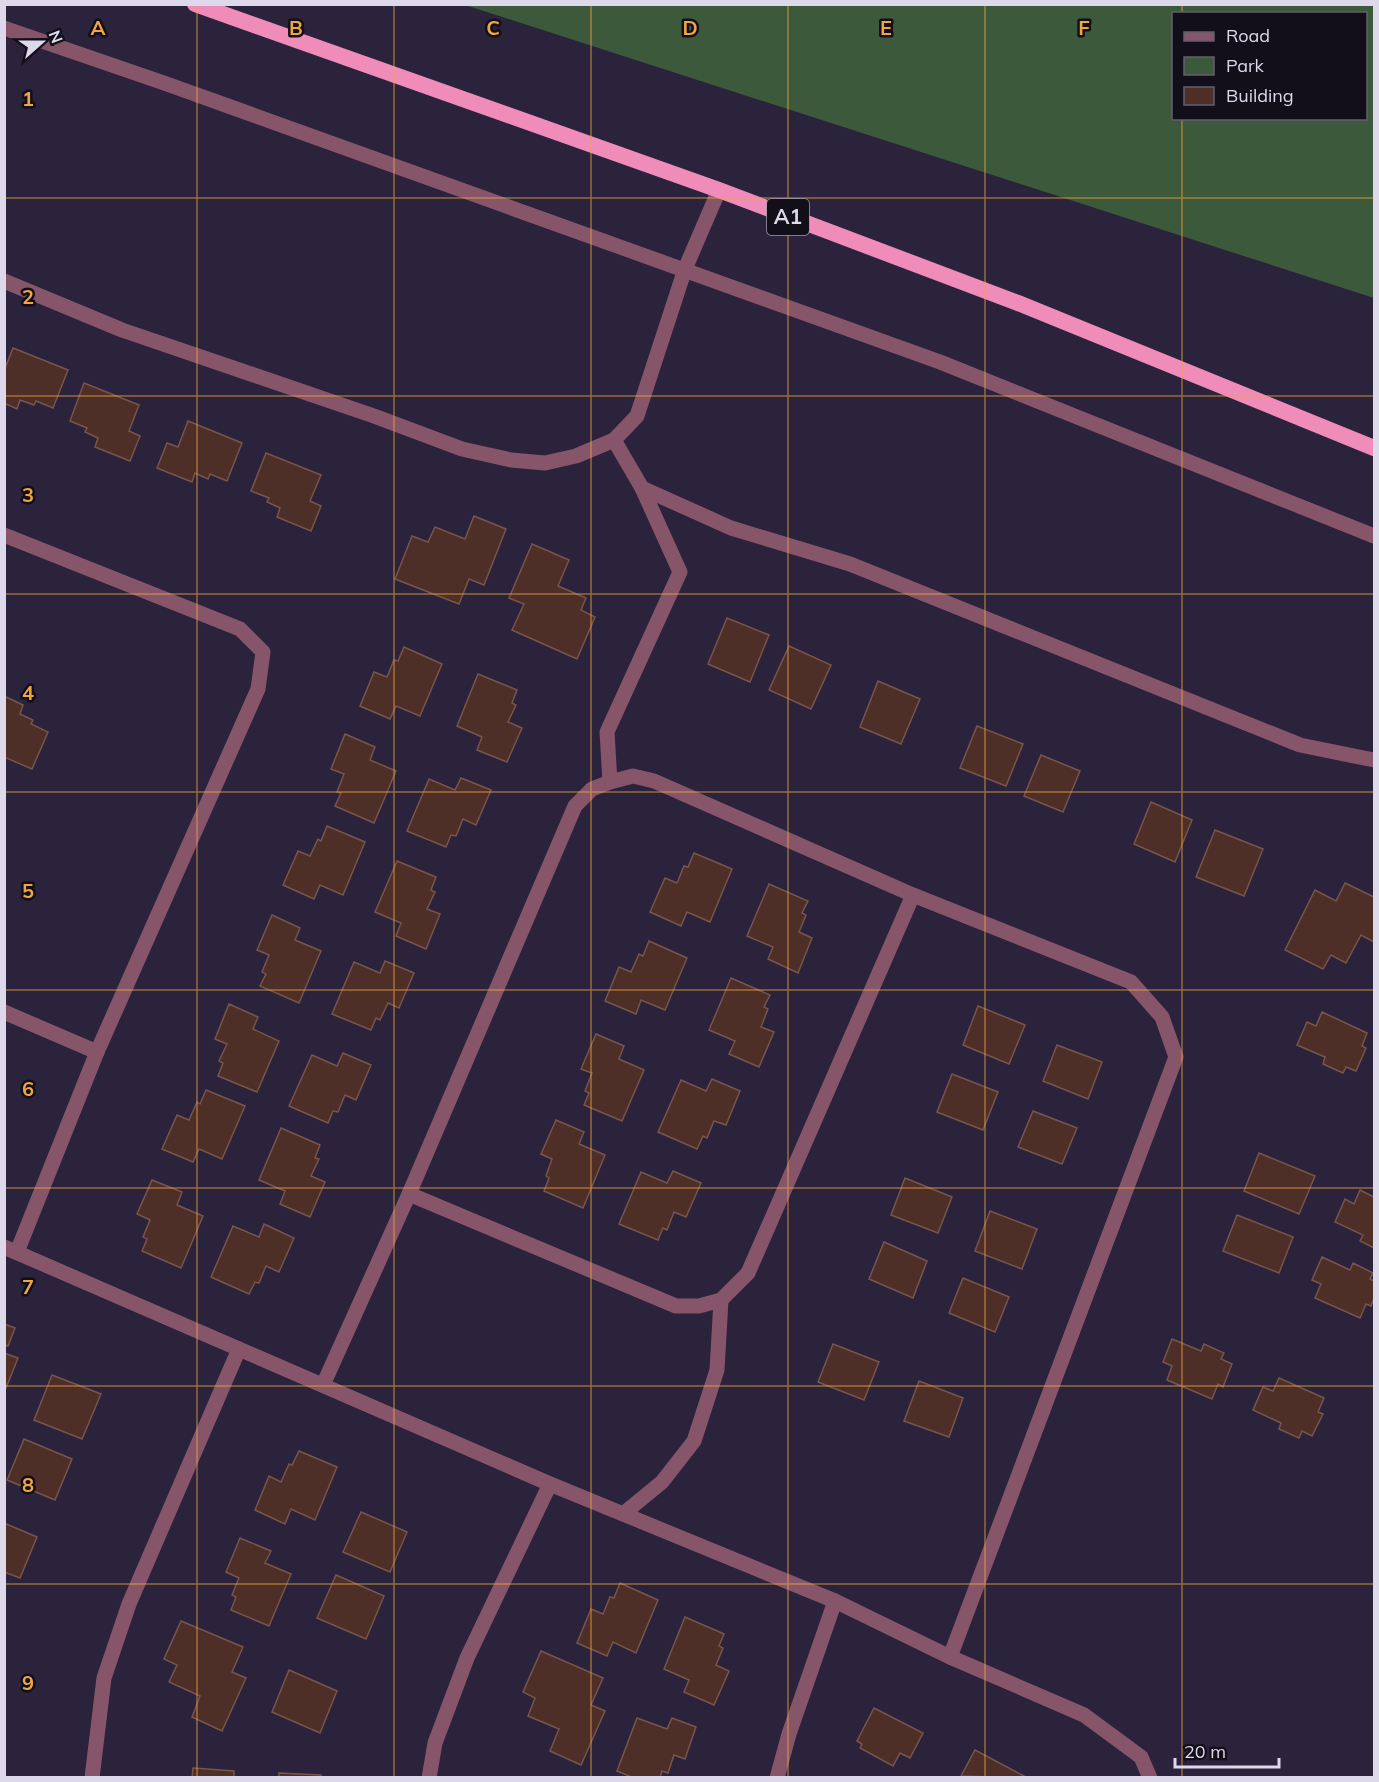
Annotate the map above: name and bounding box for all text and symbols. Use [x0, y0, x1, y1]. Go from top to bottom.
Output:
north arrow [12, 12, 72, 72]
legend [1172, 12, 1367, 120]
text: A [91, 15, 106, 40]
text: B [289, 15, 303, 40]
text: C [486, 15, 500, 40]
text: D [682, 15, 698, 40]
text: E [880, 15, 892, 40]
text: F [1078, 15, 1090, 40]
text: Road [1226, 24, 1270, 47]
text: N [45, 27, 68, 46]
text: Park [1226, 54, 1265, 77]
text: Building [1226, 84, 1294, 107]
text: 1 [22, 86, 34, 111]
road number: A1 [767, 199, 809, 235]
text: 2 [22, 284, 34, 309]
text: 3 [22, 482, 34, 507]
text: 4 [22, 680, 34, 705]
text: 5 [22, 878, 34, 903]
text: 6 [22, 1076, 34, 1101]
text: 7 [22, 1274, 34, 1299]
text: 8 [22, 1472, 34, 1497]
text: 9 [22, 1670, 34, 1695]
scale bar [1175, 1731, 1278, 1769]
text: 20 m [1184, 1740, 1226, 1763]

